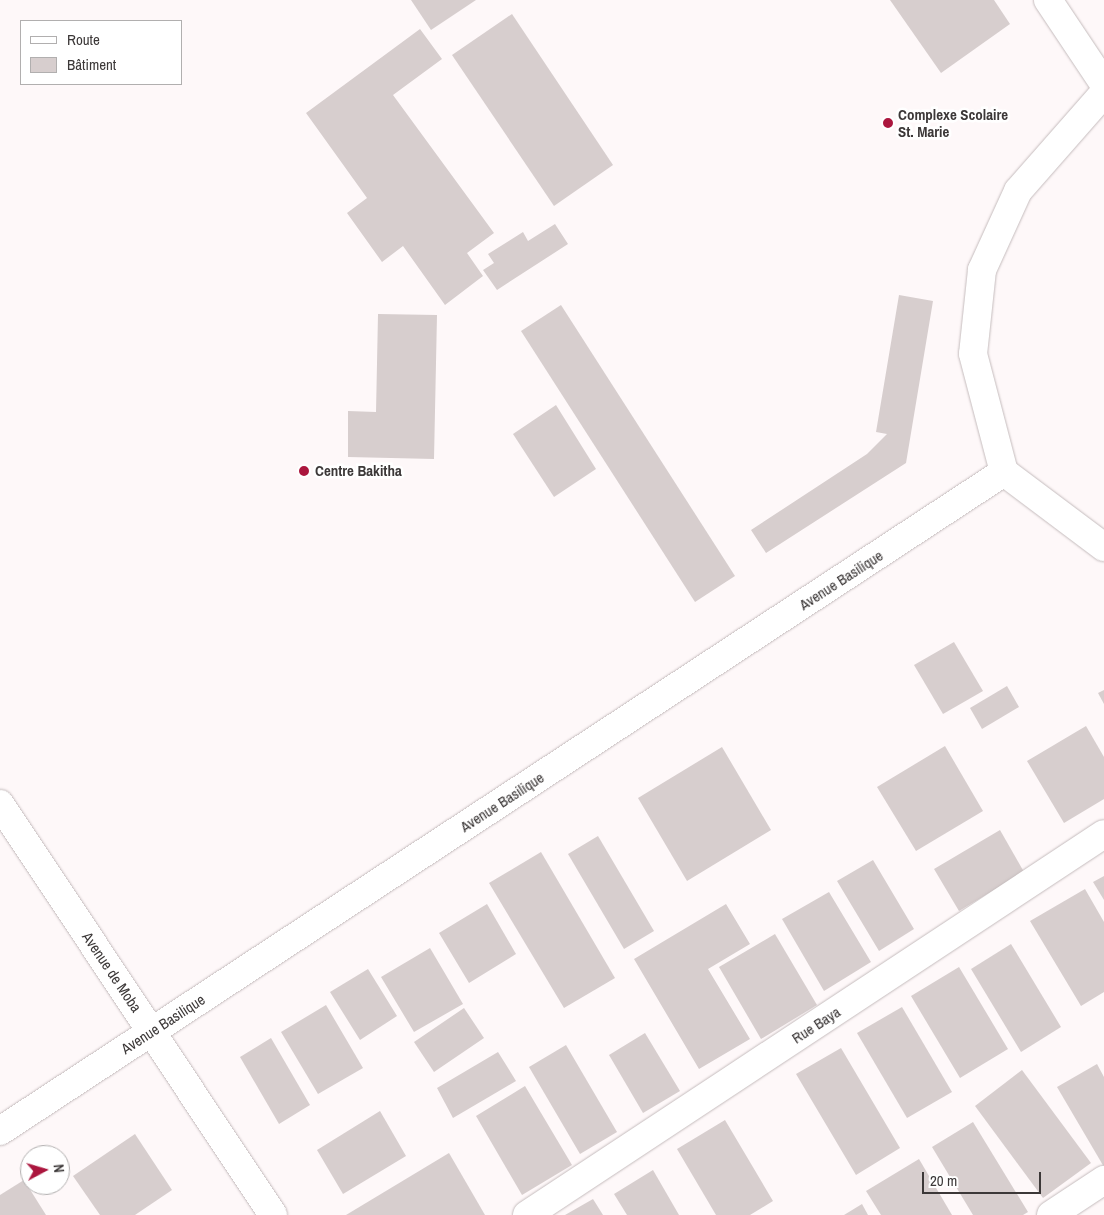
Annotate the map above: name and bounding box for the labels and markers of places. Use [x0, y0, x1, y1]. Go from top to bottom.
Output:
place label: Complexe Scolaire St. Marie [898, 105, 1008, 140]
marker: Complexe Scolaire St. Marie [882, 117, 894, 129]
place label: Centre Bakitha [315, 462, 402, 480]
marker: Centre Bakitha [297, 464, 311, 478]

